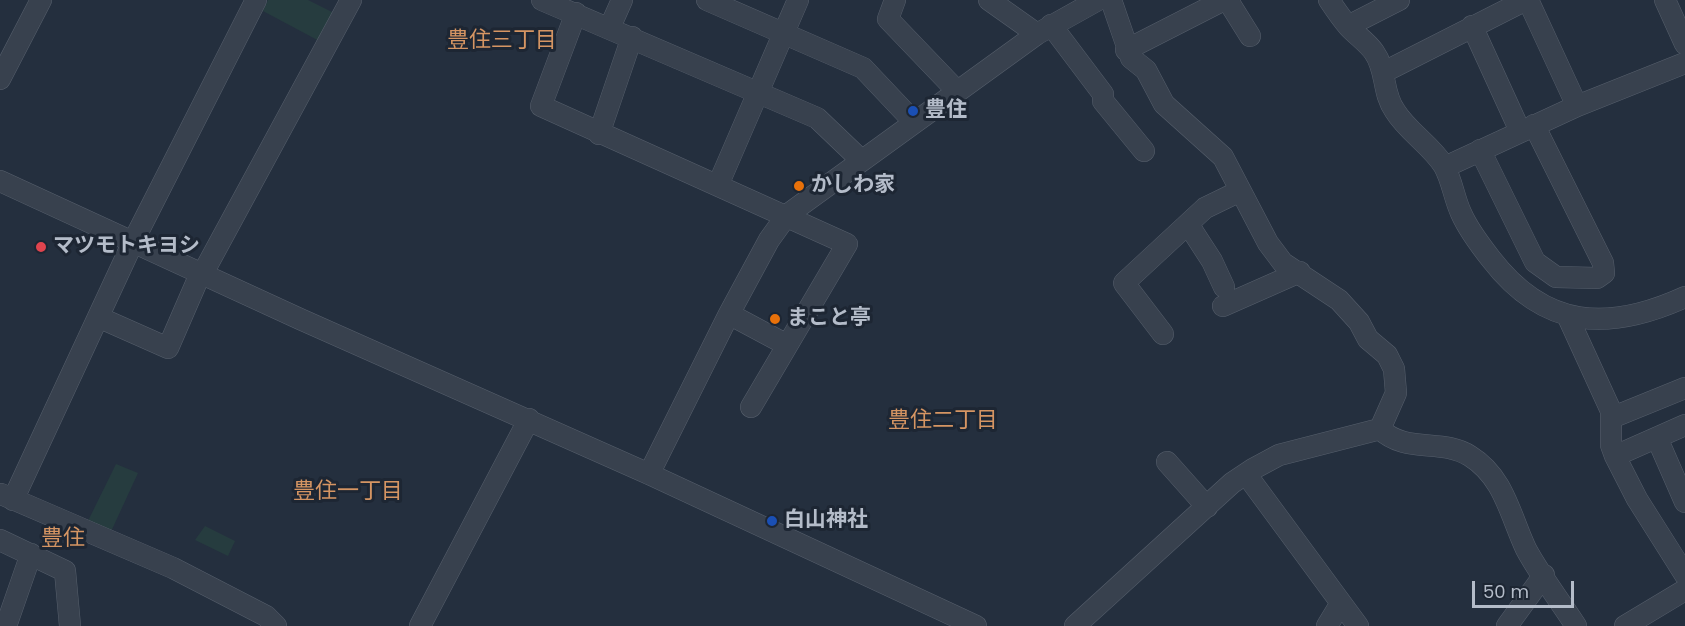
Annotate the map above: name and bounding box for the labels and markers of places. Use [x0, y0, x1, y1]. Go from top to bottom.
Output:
place label: 豊住 [925, 98, 967, 124]
marker: 豊住 [906, 104, 920, 118]
place label: かしわ家 [811, 173, 895, 199]
marker: かしわ家 [792, 179, 806, 193]
place label: マツモトキヨシ [53, 234, 200, 260]
marker: マツモトキヨシ [34, 240, 48, 254]
place label: まこと亭 [787, 306, 871, 332]
marker: まこと亭 [768, 312, 782, 326]
place label: 白山神社 [784, 508, 868, 534]
marker: 白山神社 [765, 514, 779, 528]

